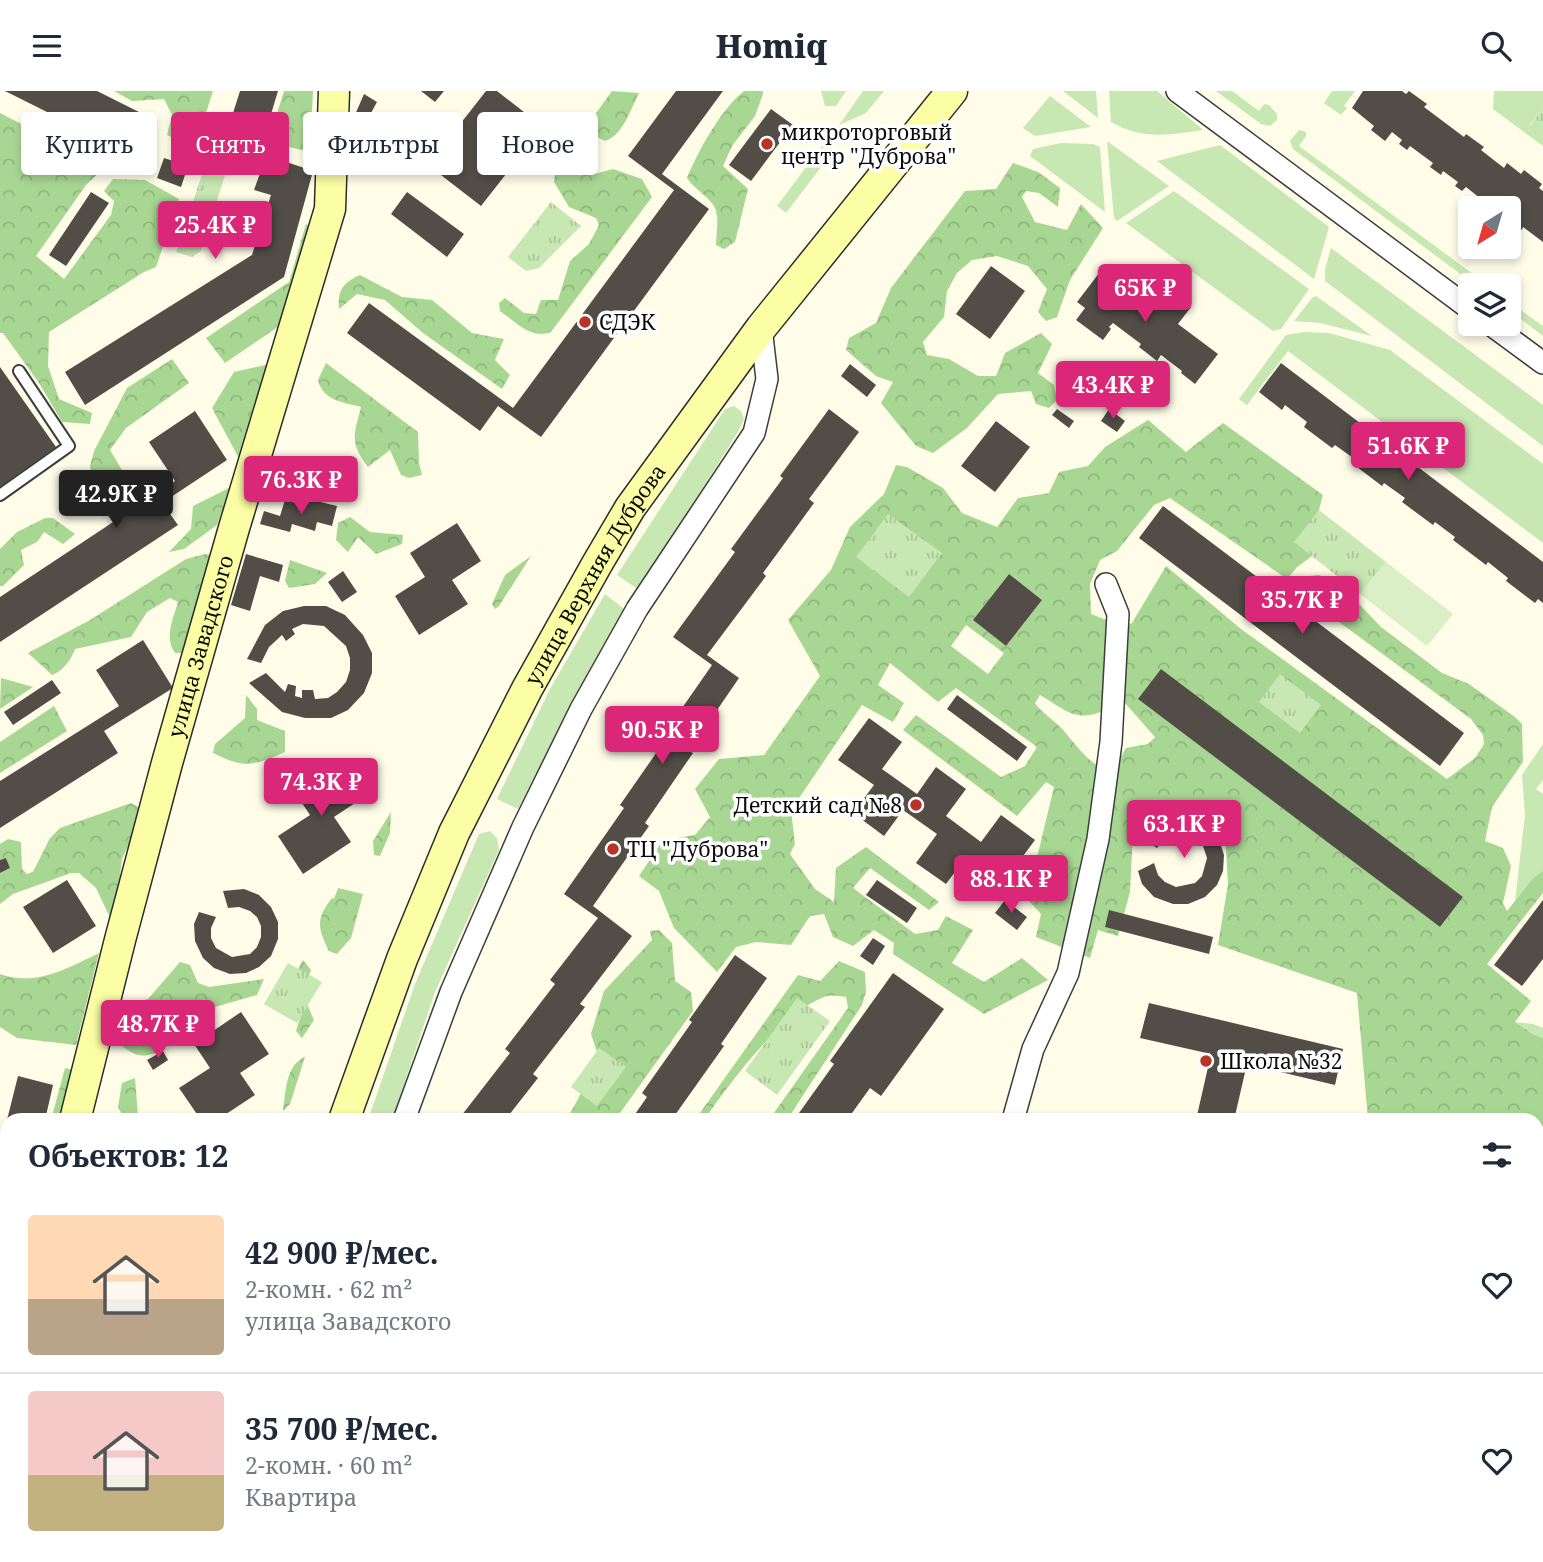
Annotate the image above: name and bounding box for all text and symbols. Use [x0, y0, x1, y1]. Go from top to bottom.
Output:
text: Homiq [716, 24, 827, 67]
icon: menu [28, 27, 66, 65]
icon: search [1477, 27, 1515, 65]
chip: Купить [21, 112, 157, 175]
chip: Снять [171, 112, 289, 175]
chip: Фильтры [303, 112, 463, 175]
chip: Новое [477, 112, 598, 175]
place label: микроторговый центр "Дуброва" [781, 118, 956, 170]
marker: микроторговый центр "Дуброва" [759, 136, 775, 152]
north arrow [1458, 196, 1521, 259]
map controls [1458, 196, 1521, 336]
pin: 25.4K ₽ [150, 201, 280, 261]
text: 25.4K ₽ [174, 208, 256, 240]
pin: 65K ₽ [1096, 265, 1194, 324]
text: 65K ₽ [1114, 271, 1176, 303]
button: layers [1458, 273, 1521, 336]
place label: СДЭК [599, 308, 656, 336]
marker: СДЭК [577, 314, 593, 330]
pin: 43.4K ₽ [1048, 361, 1178, 421]
text: 43.4K ₽ [1072, 368, 1154, 400]
pin: 51.6K ₽ [1343, 423, 1473, 482]
text: 51.6K ₽ [1367, 429, 1449, 461]
pin: 76.3K ₽ [236, 457, 366, 516]
street label: улица Верхняя Дуброва [518, 458, 672, 690]
text: 76.3K ₽ [260, 463, 342, 495]
pin: 42.9K ₽ [51, 471, 181, 530]
text: 42.9K ₽ [75, 477, 157, 509]
street label: улица Завадского [161, 552, 240, 741]
pin: 35.7K ₽ [1237, 577, 1367, 636]
text: 35.7K ₽ [1261, 583, 1343, 615]
pin: 90.5K ₽ [597, 707, 727, 766]
text: 90.5K ₽ [621, 713, 703, 745]
pin: 74.3K ₽ [256, 759, 386, 818]
text: 74.3K ₽ [280, 765, 362, 797]
place label: Детский сад №8 [733, 791, 902, 819]
marker: Детский сад №8 [908, 797, 924, 813]
pin: 63.1K ₽ [1119, 801, 1249, 860]
text: 63.1K ₽ [1143, 807, 1225, 839]
place label: ТЦ "Дуброва" [627, 835, 768, 863]
marker: ТЦ "Дуброва" [605, 841, 621, 857]
pin: 88.1K ₽ [946, 855, 1076, 915]
text: 88.1K ₽ [970, 862, 1052, 894]
pin: 48.7K ₽ [93, 1000, 223, 1060]
text: 48.7K ₽ [117, 1007, 199, 1039]
place label: Школа №32 [1220, 1047, 1342, 1075]
marker: Школа №32 [1198, 1053, 1214, 1069]
text: Объектов: 12 [28, 1135, 229, 1176]
icon: filters [1478, 1136, 1516, 1174]
text: 42 900 ₽/мес. [245, 1232, 439, 1273]
icon: home [84, 1243, 168, 1327]
icon: heart [1478, 1266, 1516, 1304]
text: 2-комн. · 62 m² [245, 1273, 412, 1305]
text: улица Завадского [245, 1305, 451, 1337]
text: 35 700 ₽/мес. [245, 1408, 439, 1449]
icon: home [84, 1419, 168, 1503]
icon: heart [1478, 1442, 1516, 1480]
text: 2-комн. · 60 m² [245, 1449, 412, 1481]
text: Квартира [245, 1481, 357, 1513]

